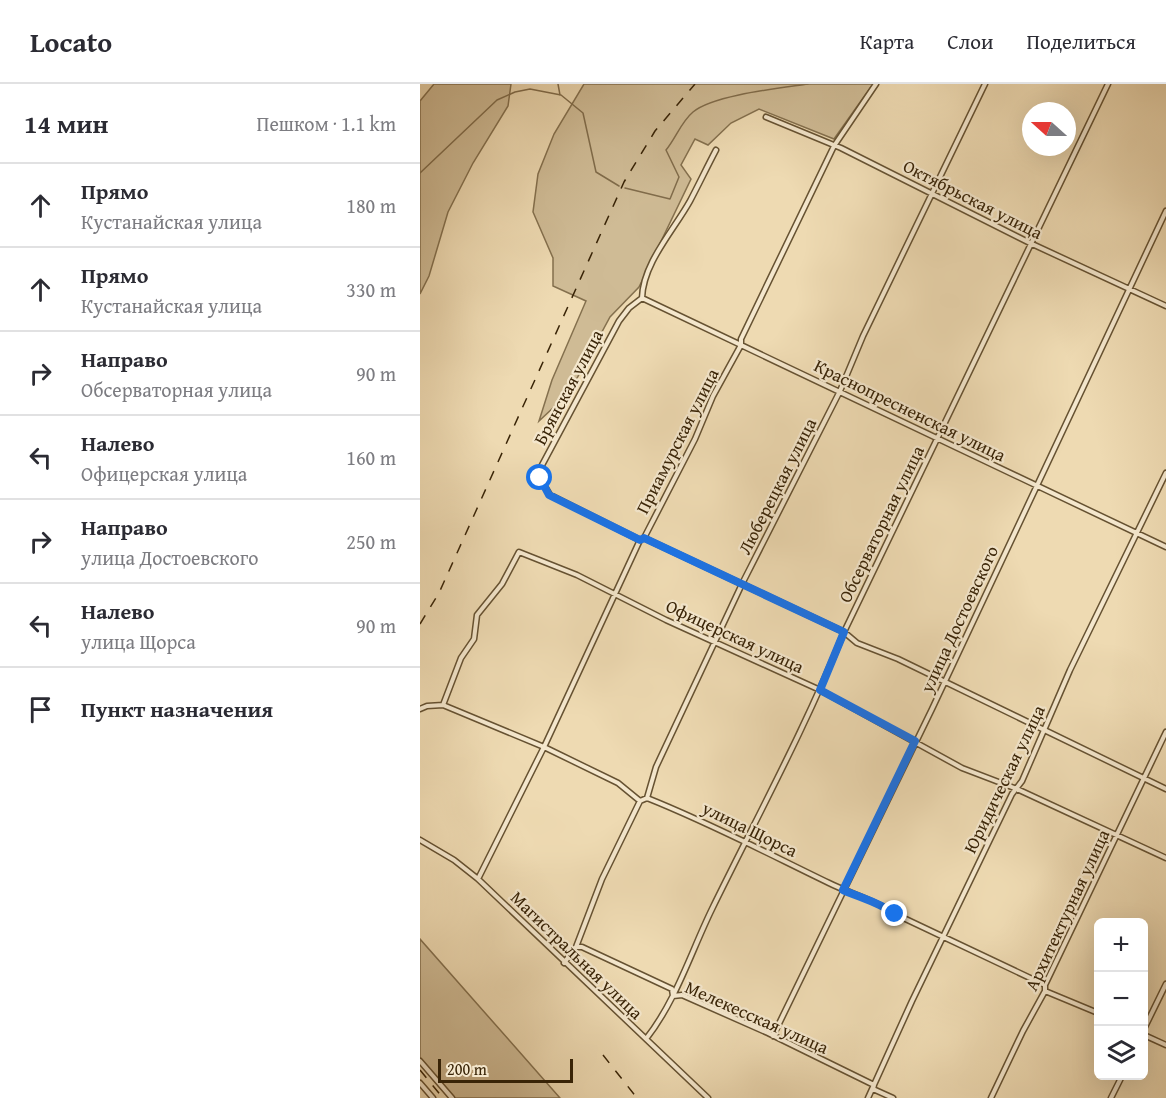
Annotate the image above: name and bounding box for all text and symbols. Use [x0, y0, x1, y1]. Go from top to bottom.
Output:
text: Locato [30, 21, 112, 62]
text: Карта [860, 26, 914, 57]
text: Слои [947, 26, 993, 57]
text: Поделиться [1026, 26, 1136, 57]
north arrow [1022, 102, 1076, 156]
text: 14 мин [24, 104, 109, 143]
text: Пешком · 1.1 km [256, 109, 396, 138]
street label: Октябрьская улица [899, 152, 1048, 246]
text: Прямо [81, 175, 148, 207]
icon: ahead [24, 189, 57, 222]
text: 180 m [346, 191, 396, 220]
text: Кустанайская улица [81, 207, 262, 236]
text: Прямо [81, 259, 148, 291]
icon: ahead [24, 273, 57, 306]
text: 330 m [346, 275, 396, 304]
text: Кустанайская улица [81, 291, 262, 320]
street label: Брянская улица [526, 324, 610, 449]
text: Направо [81, 343, 168, 375]
street label: Краснопресненская улица [810, 352, 1011, 468]
icon: right [24, 357, 57, 390]
text: 90 m [356, 359, 396, 388]
street label: Приамурская улица [629, 363, 726, 518]
text: Обсерваторная улица [81, 375, 272, 404]
street label: Люберецкая улица [731, 413, 823, 559]
text: Налево [81, 427, 154, 459]
street label: Обсерваторная улица [831, 440, 931, 607]
icon: left [24, 441, 57, 474]
text: 160 m [346, 443, 396, 472]
text: Офицерская улица [81, 459, 247, 488]
route start [526, 464, 552, 490]
text: Направо [81, 511, 168, 543]
icon: right [24, 525, 57, 558]
text: 250 m [346, 527, 396, 556]
street label: улица Достоевского [913, 541, 1005, 698]
text: улица Достоевского [81, 543, 258, 572]
street label: Офицерская улица [661, 592, 809, 680]
text: Налево [81, 595, 154, 627]
icon: left [24, 609, 57, 642]
text: 90 m [356, 611, 396, 640]
text: улица Щорса [81, 627, 196, 656]
icon: arrive [24, 693, 57, 726]
text: Пункт назначения [81, 693, 273, 725]
street label: Юридическая улица [956, 700, 1052, 858]
street label: улица Щорса [697, 794, 803, 864]
street label: Архитектурная улица [1018, 824, 1116, 995]
street label: Магистральная улица [505, 884, 650, 1026]
route end [881, 900, 907, 926]
map controls [1094, 918, 1148, 1080]
button: + [1094, 918, 1148, 972]
button: − [1094, 972, 1148, 1026]
street label: Мелекесская улица [681, 973, 833, 1061]
button: layers [1094, 1026, 1148, 1080]
scale bar [438, 1056, 573, 1084]
text: 200 m [447, 1057, 487, 1081]

